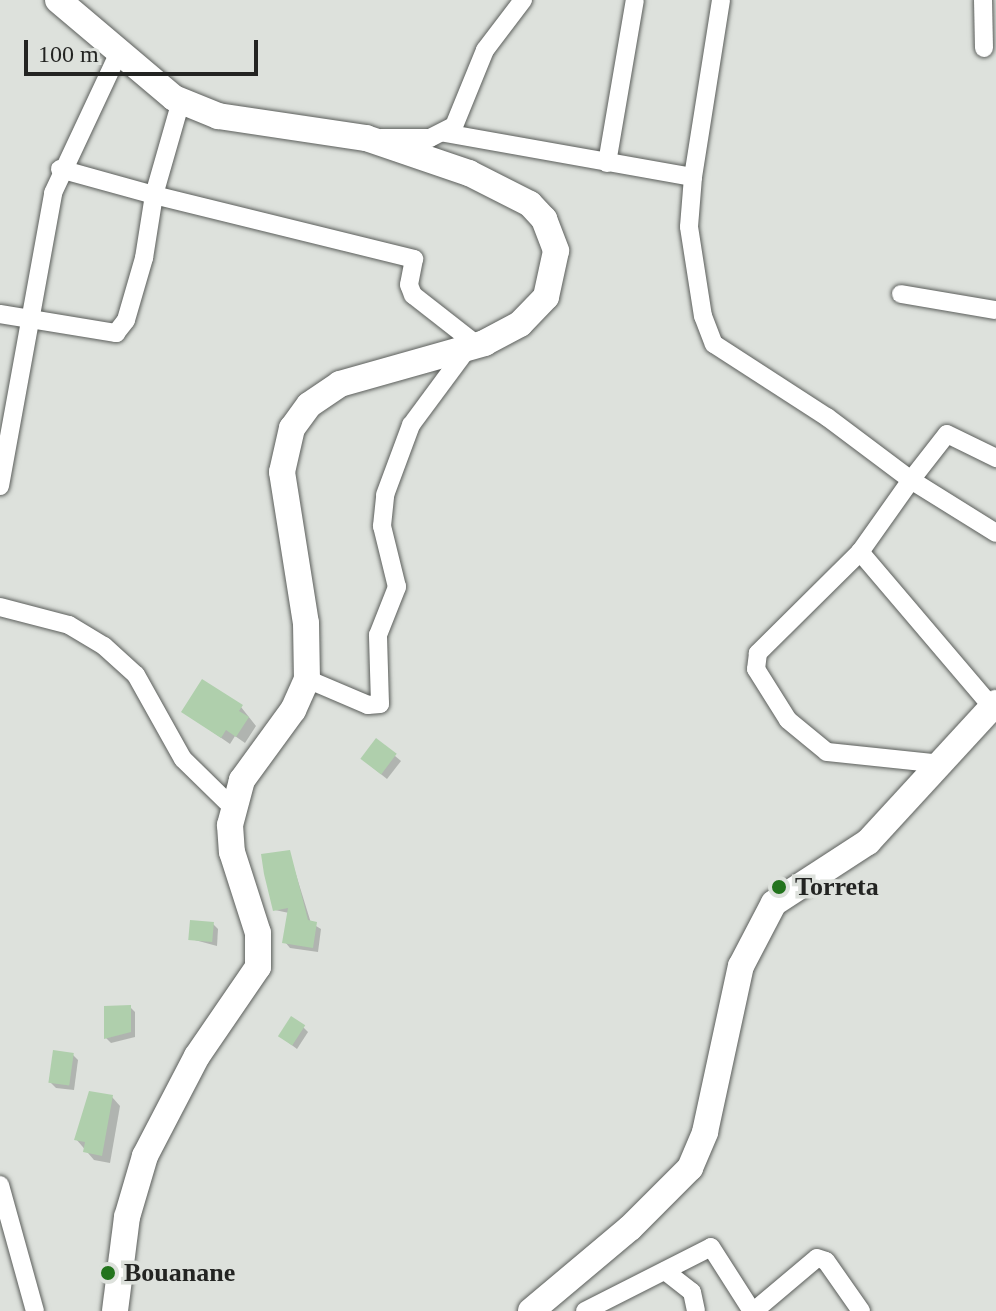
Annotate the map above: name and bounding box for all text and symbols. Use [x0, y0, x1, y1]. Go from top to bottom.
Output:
scale bar [28, 24, 262, 74]
text: 100 m [38, 41, 99, 67]
place label: Torreta [795, 871, 876, 903]
marker: Torreta [770, 878, 788, 896]
place label: Bouanane [124, 1257, 238, 1289]
marker: Bouanane [99, 1264, 117, 1282]

